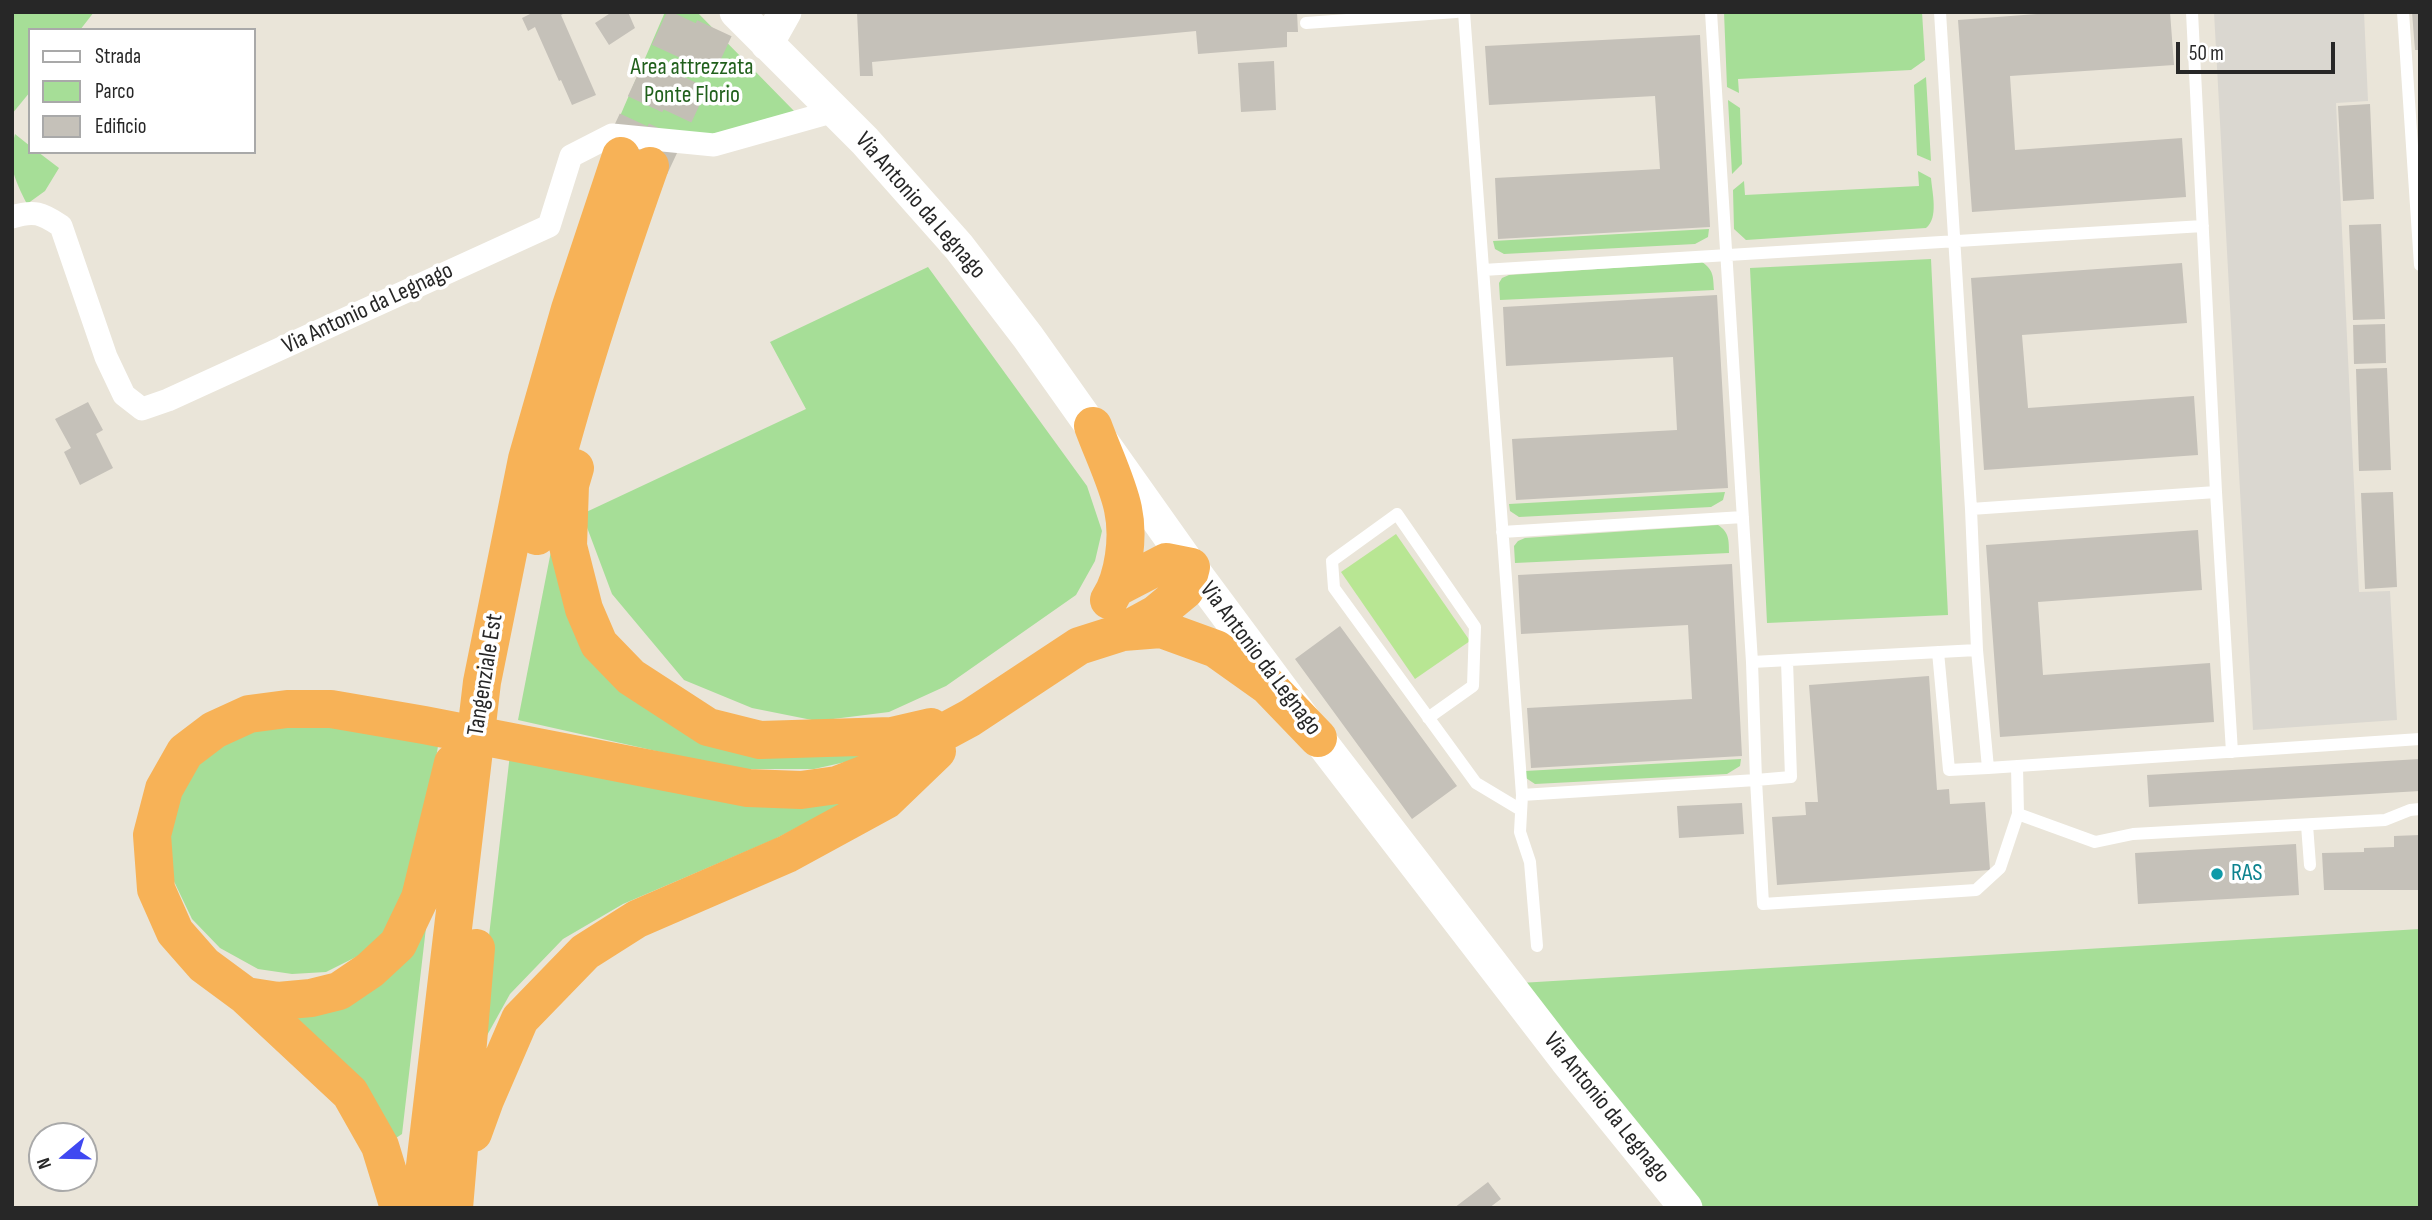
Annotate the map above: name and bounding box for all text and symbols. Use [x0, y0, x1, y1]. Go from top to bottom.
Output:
legend [28, 28, 256, 154]
scale bar [2180, 28, 2339, 72]
text: 50 m [2189, 41, 2224, 66]
text: Strada [95, 44, 141, 69]
park label: Area attrezzata Ponte Florio [631, 54, 753, 110]
text: Parco [95, 79, 134, 104]
text: Edificio [95, 114, 146, 139]
street label: Via Antonio da Legnago [848, 127, 992, 285]
street label: Via Antonio da Legnago [278, 257, 458, 361]
street label: Via Antonio da Legnago [1193, 576, 1327, 742]
street label: Tangenziale Est [462, 612, 510, 738]
place label: RAS [2231, 860, 2262, 888]
marker: RAS [2209, 866, 2225, 882]
street label: Via Antonio da Legnago [1537, 1027, 1675, 1189]
north arrow [28, 1122, 98, 1192]
text: N [32, 1155, 57, 1172]

